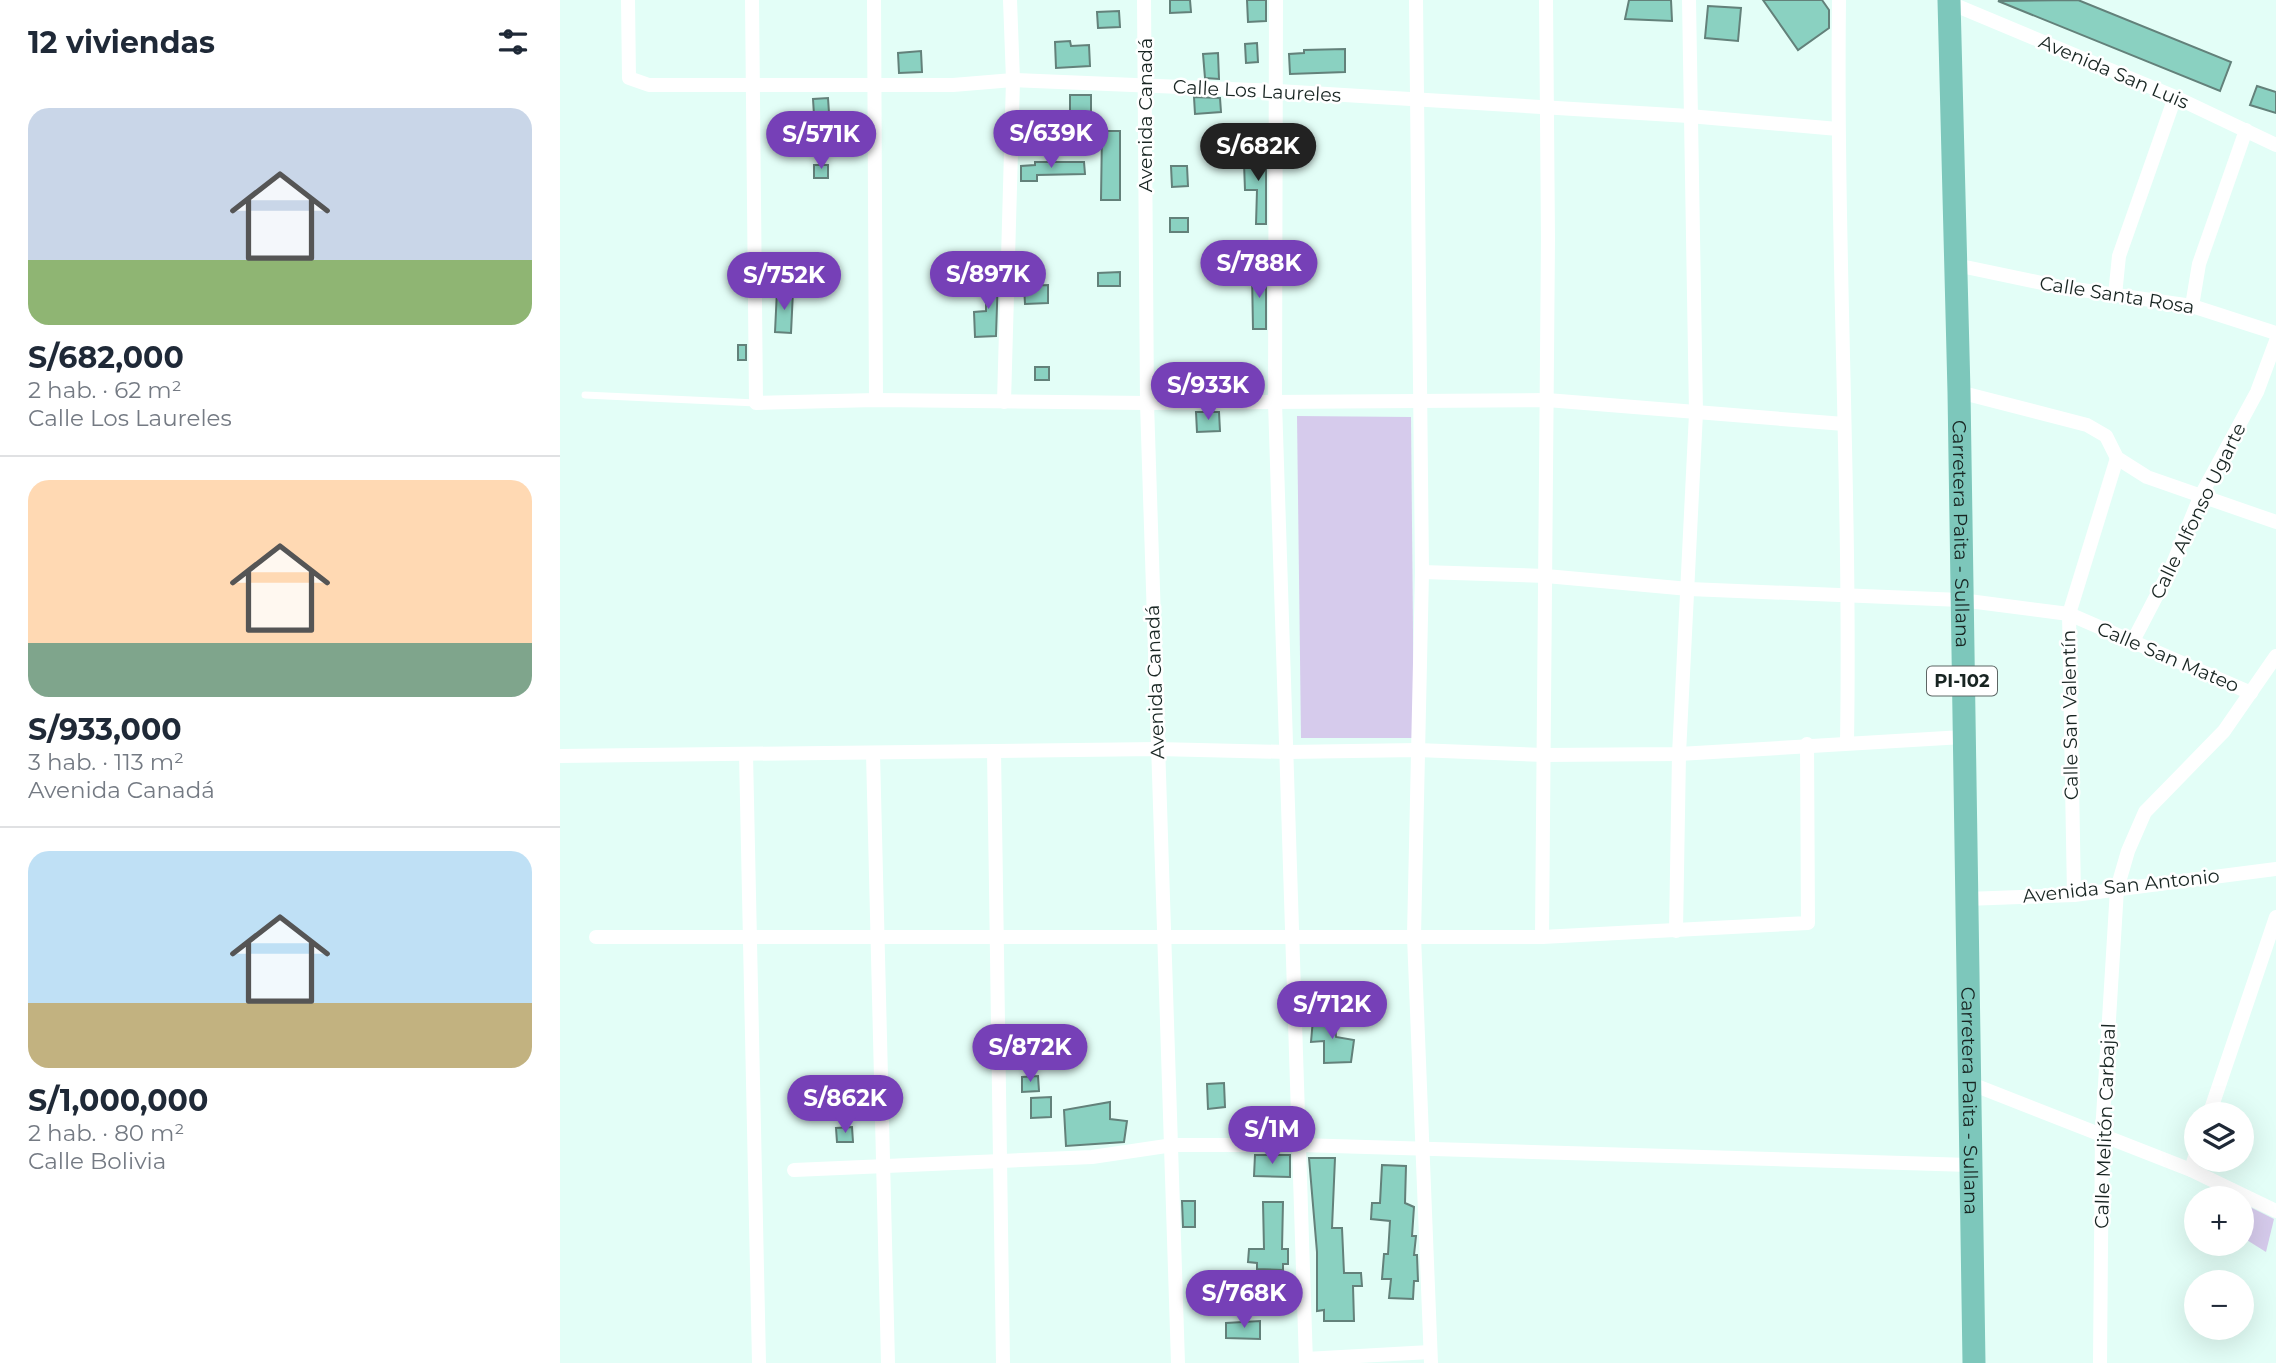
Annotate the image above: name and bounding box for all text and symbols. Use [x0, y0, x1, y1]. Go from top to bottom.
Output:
icon: filters [494, 23, 532, 61]
text: 12 viviendas [28, 24, 215, 61]
street label: Avenida San Luis [2036, 30, 2192, 114]
street label: Avenida Canadá [1134, 38, 1157, 192]
street label: Calle Los Laureles [1172, 75, 1342, 107]
pin: S/639K [994, 110, 1108, 170]
pin: S/571K [764, 111, 878, 171]
text: S/639K [1009, 119, 1093, 147]
text: S/571K [782, 120, 860, 148]
pin: S/682K [1201, 124, 1315, 183]
text: S/682K [1216, 132, 1300, 160]
icon: home [217, 153, 343, 279]
pin: S/788K [1202, 240, 1316, 300]
text: S/788K [1216, 249, 1302, 277]
pin: S/752K [727, 252, 841, 312]
pin: S/897K [931, 252, 1045, 311]
text: S/897K [946, 260, 1030, 288]
text: S/752K [743, 261, 825, 289]
street label: Calle Santa Rosa [2038, 271, 2196, 319]
text: S/682,000 [28, 339, 184, 376]
pin: S/933K [1151, 362, 1265, 422]
text: S/933K [1167, 371, 1249, 399]
text: 2 hab. · 62 m² [28, 376, 182, 404]
text: Calle Los Laureles [28, 404, 232, 432]
street label: Calle Alfonso Ugarte [2145, 419, 2251, 603]
street label: Carretera Paita - Sullana [1948, 420, 1974, 648]
icon: home [217, 525, 343, 651]
street label: Avenida Canadá [1141, 604, 1169, 760]
street label: Calle San Mateo [2094, 617, 2243, 697]
street label: Calle San Valentín [2057, 630, 2083, 800]
road number: PI-102 [1927, 666, 1997, 696]
text: S/933,000 [28, 711, 182, 748]
text: 3 hab. · 113 m² [28, 748, 184, 776]
text: Avenida Canadá [28, 776, 215, 804]
street label: Avenida San Antonio [2021, 864, 2221, 908]
icon: home [217, 896, 343, 1022]
pin: S/712K [1275, 982, 1389, 1041]
street label: Carretera Paita - Sullana [1957, 987, 1983, 1215]
text: S/712K [1293, 990, 1371, 1018]
street label: Calle Melitón Carbajal [2090, 1023, 2120, 1229]
pin: S/872K [973, 1024, 1087, 1084]
text: S/872K [988, 1033, 1072, 1061]
pin: S/862K [788, 1076, 902, 1135]
text: S/1,000,000 [28, 1082, 208, 1119]
text: S/862K [803, 1084, 887, 1112]
map controls [2184, 1102, 2254, 1340]
button: layers [2184, 1102, 2254, 1172]
pin: S/1M [1231, 1106, 1313, 1166]
text: S/1M [1244, 1115, 1300, 1143]
text: 2 hab. · 80 m² [28, 1119, 184, 1147]
text: Calle Bolivia [28, 1147, 166, 1175]
button: + [2184, 1186, 2254, 1256]
pin: S/768K [1187, 1270, 1301, 1330]
button: − [2184, 1270, 2254, 1340]
text: S/768K [1202, 1279, 1286, 1307]

